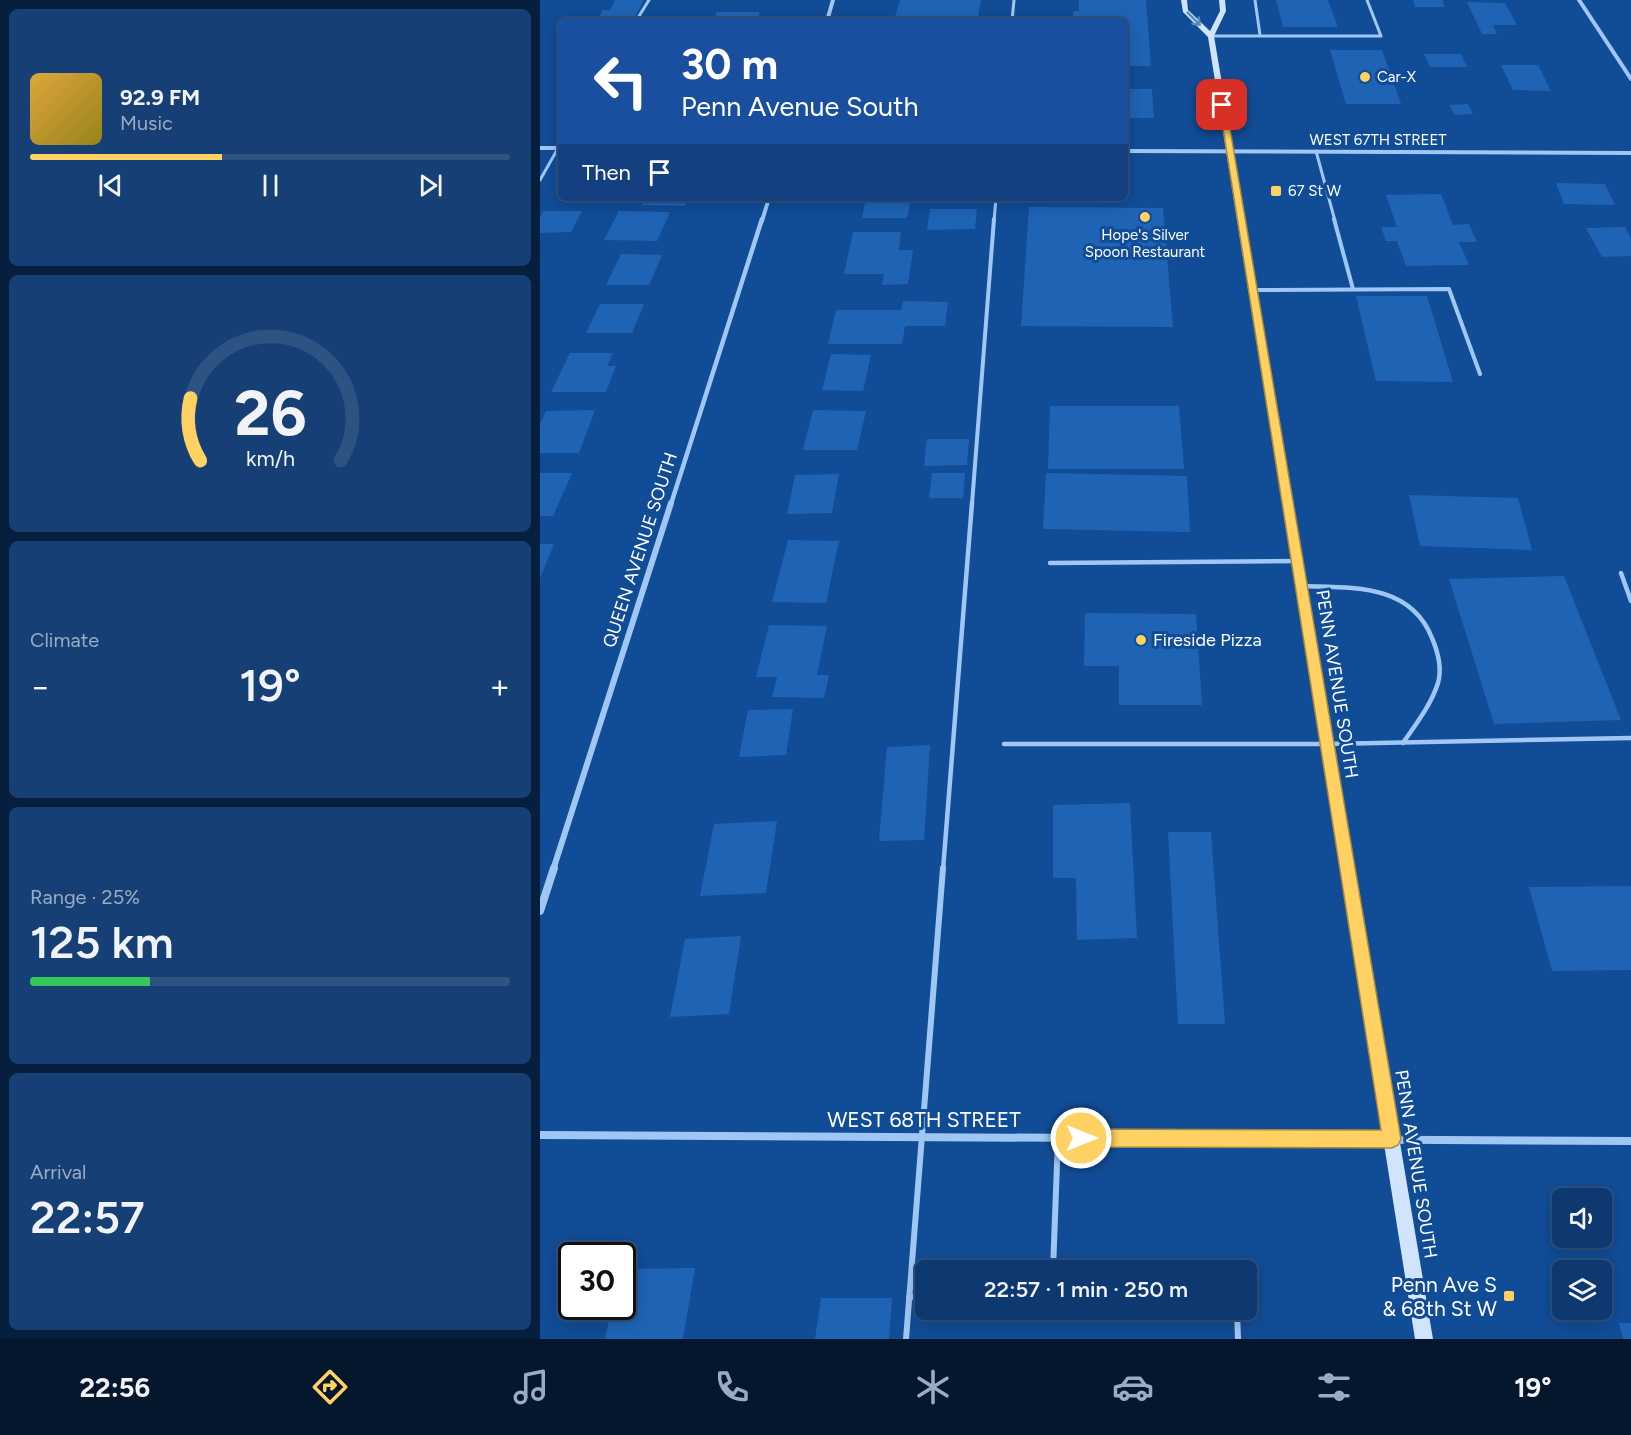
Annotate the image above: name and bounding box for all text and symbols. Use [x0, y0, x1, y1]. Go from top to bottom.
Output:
one-way arrow [1187, 12, 1202, 27]
text: 30 m [681, 39, 778, 90]
icon: left [582, 42, 660, 120]
place label: Car-X [1377, 68, 1417, 86]
marker: Car-X [1358, 70, 1372, 84]
pin [1196, 79, 1247, 130]
text: 92.9 FM [120, 84, 200, 111]
icon: arrive [1205, 88, 1238, 121]
text: Penn Avenue South [681, 90, 918, 123]
text: Music [120, 111, 173, 135]
street label: WEST 67TH STREET [1309, 131, 1447, 149]
icon: arrive [643, 156, 676, 189]
text: Then [582, 159, 631, 186]
icon: previous [94, 169, 127, 202]
icon: pause [254, 169, 287, 202]
icon: next [414, 169, 447, 202]
place label: 67 St W [1288, 182, 1342, 200]
marker: 67 St W [1269, 184, 1283, 198]
marker: Hope's Silver Spoon Restaurant [1138, 210, 1152, 224]
place label: Hope's Silver Spoon Restaurant [1085, 226, 1206, 261]
text: 26 [234, 376, 306, 451]
text: km/h [246, 446, 294, 471]
street label: QUEEN AVENUE SOUTH [598, 450, 682, 650]
street label: PENN AVENUE SOUTH [1311, 588, 1363, 780]
text: Climate [30, 628, 99, 652]
place label: Fireside Pizza [1153, 629, 1262, 651]
marker: Fireside Pizza [1134, 633, 1148, 647]
text: 19° [239, 658, 301, 712]
text: − [30, 667, 51, 706]
text: + [489, 667, 510, 706]
text: Range · 25% [30, 885, 140, 909]
text: 125 km [30, 915, 174, 969]
street label: PENN AVENUE SOUTH [1390, 1068, 1442, 1260]
position arrow [1049, 1106, 1113, 1170]
street label: WEST 68TH STREET [827, 1107, 1021, 1132]
text: Arrival [30, 1160, 86, 1184]
map controls [1552, 1188, 1612, 1320]
button: sound [1552, 1188, 1612, 1248]
text: 22:57 [30, 1190, 145, 1244]
speed limit sign: 30 [558, 1242, 636, 1320]
button: layers [1552, 1260, 1612, 1320]
place label: Penn Ave S & 68th St W [1382, 1272, 1497, 1321]
text: 22:57 · 1 min · 250 m [984, 1276, 1188, 1303]
marker: Penn Ave S & 68th St W [1502, 1289, 1516, 1303]
icon: directions [309, 1366, 351, 1408]
icon: music [510, 1366, 552, 1408]
icon: phone [711, 1366, 753, 1408]
icon: climate [912, 1366, 954, 1408]
icon: car [1112, 1366, 1154, 1408]
icon: filters [1313, 1366, 1355, 1408]
text: 22:56 [79, 1371, 150, 1404]
text: 19° [1514, 1371, 1551, 1404]

